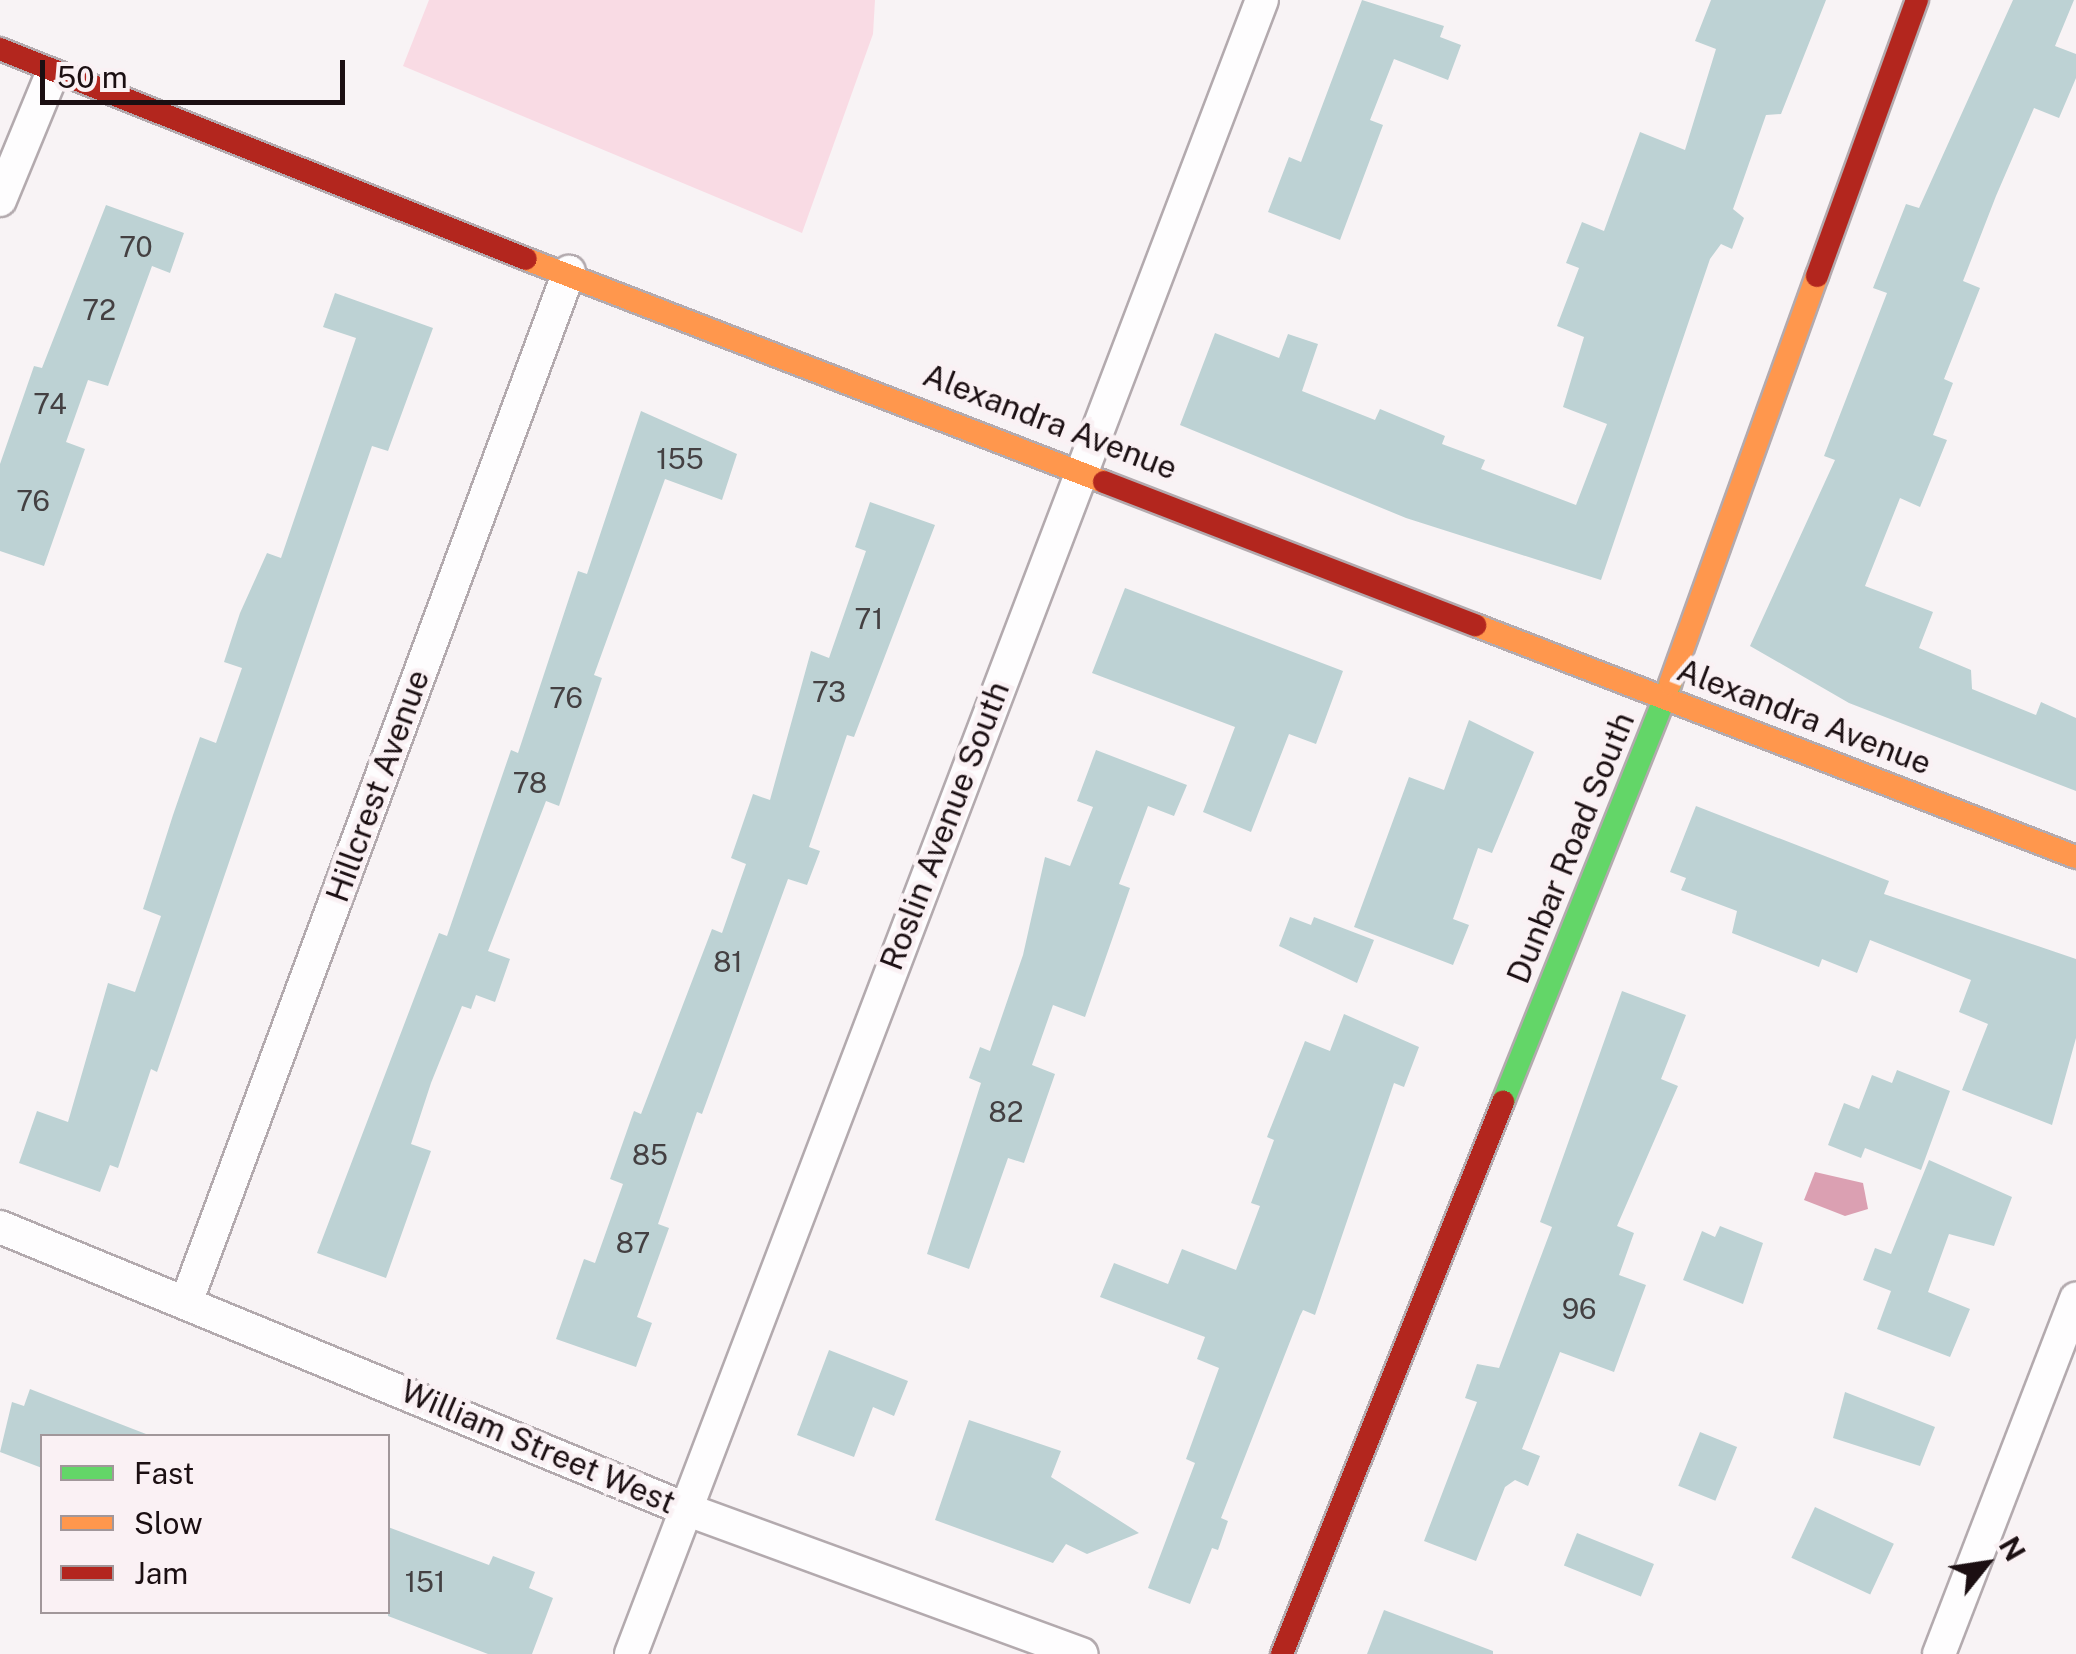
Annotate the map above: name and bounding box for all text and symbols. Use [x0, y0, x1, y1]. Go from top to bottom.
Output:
scale bar [45, 40, 350, 102]
text: 50 m [57, 59, 128, 95]
house number: 70 [119, 230, 153, 264]
house number: 72 [82, 293, 116, 327]
street label: Alexandra Avenue [918, 356, 1182, 488]
house number: 74 [33, 387, 67, 421]
house number: 155 [656, 442, 704, 476]
house number: 76 [16, 484, 50, 518]
house number: 71 [855, 602, 883, 636]
street label: Alexandra Avenue [1672, 651, 1936, 783]
street label: Hillcrest Avenue [318, 665, 438, 907]
house number: 73 [812, 675, 846, 709]
street label: Roslin Avenue South [872, 676, 1018, 976]
house number: 76 [549, 681, 583, 715]
street label: Dunbar Road South [1499, 707, 1643, 989]
house number: 78 [513, 766, 547, 800]
house number: 81 [713, 945, 743, 979]
house number: 82 [989, 1095, 1023, 1129]
house number: 85 [632, 1138, 668, 1172]
house number: 87 [616, 1226, 650, 1260]
house number: 96 [1562, 1292, 1596, 1326]
street label: William Street West [395, 1372, 681, 1522]
legend [40, 1434, 390, 1614]
text: Fast [134, 1455, 194, 1491]
text: Slow [134, 1505, 203, 1541]
north arrow [1936, 1514, 2036, 1614]
text: N [1993, 1531, 2032, 1566]
text: Jam [134, 1555, 188, 1591]
house number: 151 [405, 1565, 445, 1599]

